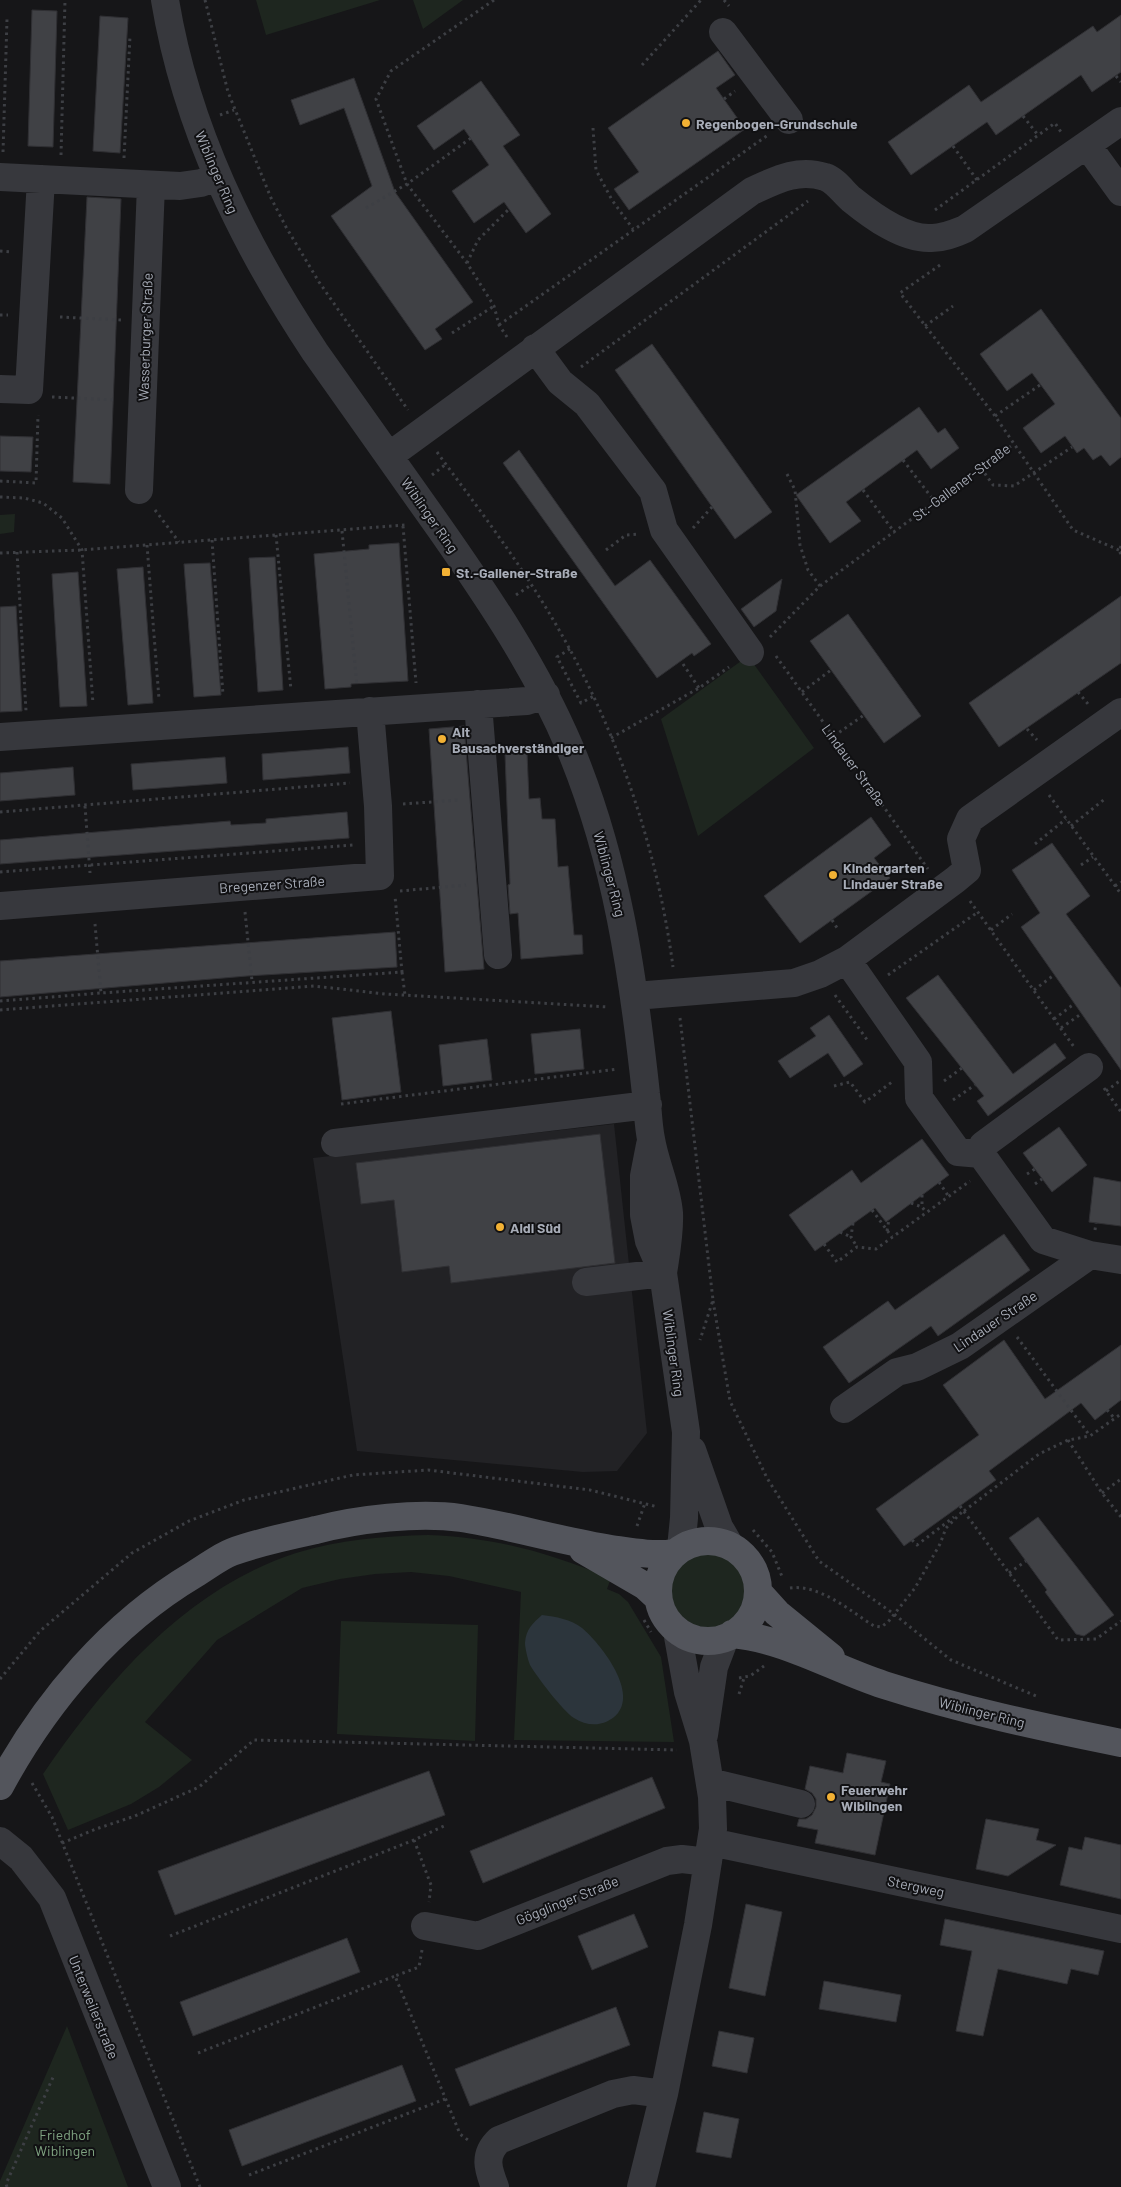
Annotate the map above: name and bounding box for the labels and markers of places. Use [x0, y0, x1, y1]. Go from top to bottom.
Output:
place label: Regenbogen-Grundschule [696, 115, 858, 132]
marker: Regenbogen-Grundschule [680, 117, 692, 129]
place label: St.-Gallener-Straße [456, 564, 578, 581]
marker: St.-Gallener-Straße [440, 566, 452, 578]
place label: Alt Bausachverständiger [452, 723, 585, 756]
marker: Alt Bausachverständiger [436, 733, 448, 745]
place label: Kindergarten Lindauer Straße [843, 859, 943, 892]
marker: Kindergarten Lindauer Straße [827, 869, 839, 881]
place label: Aldi Süd [510, 1219, 561, 1236]
marker: Aldi Süd [494, 1221, 506, 1233]
place label: Feuerwehr Wiblingen [841, 1781, 908, 1814]
marker: Feuerwehr Wiblingen [825, 1791, 837, 1803]

